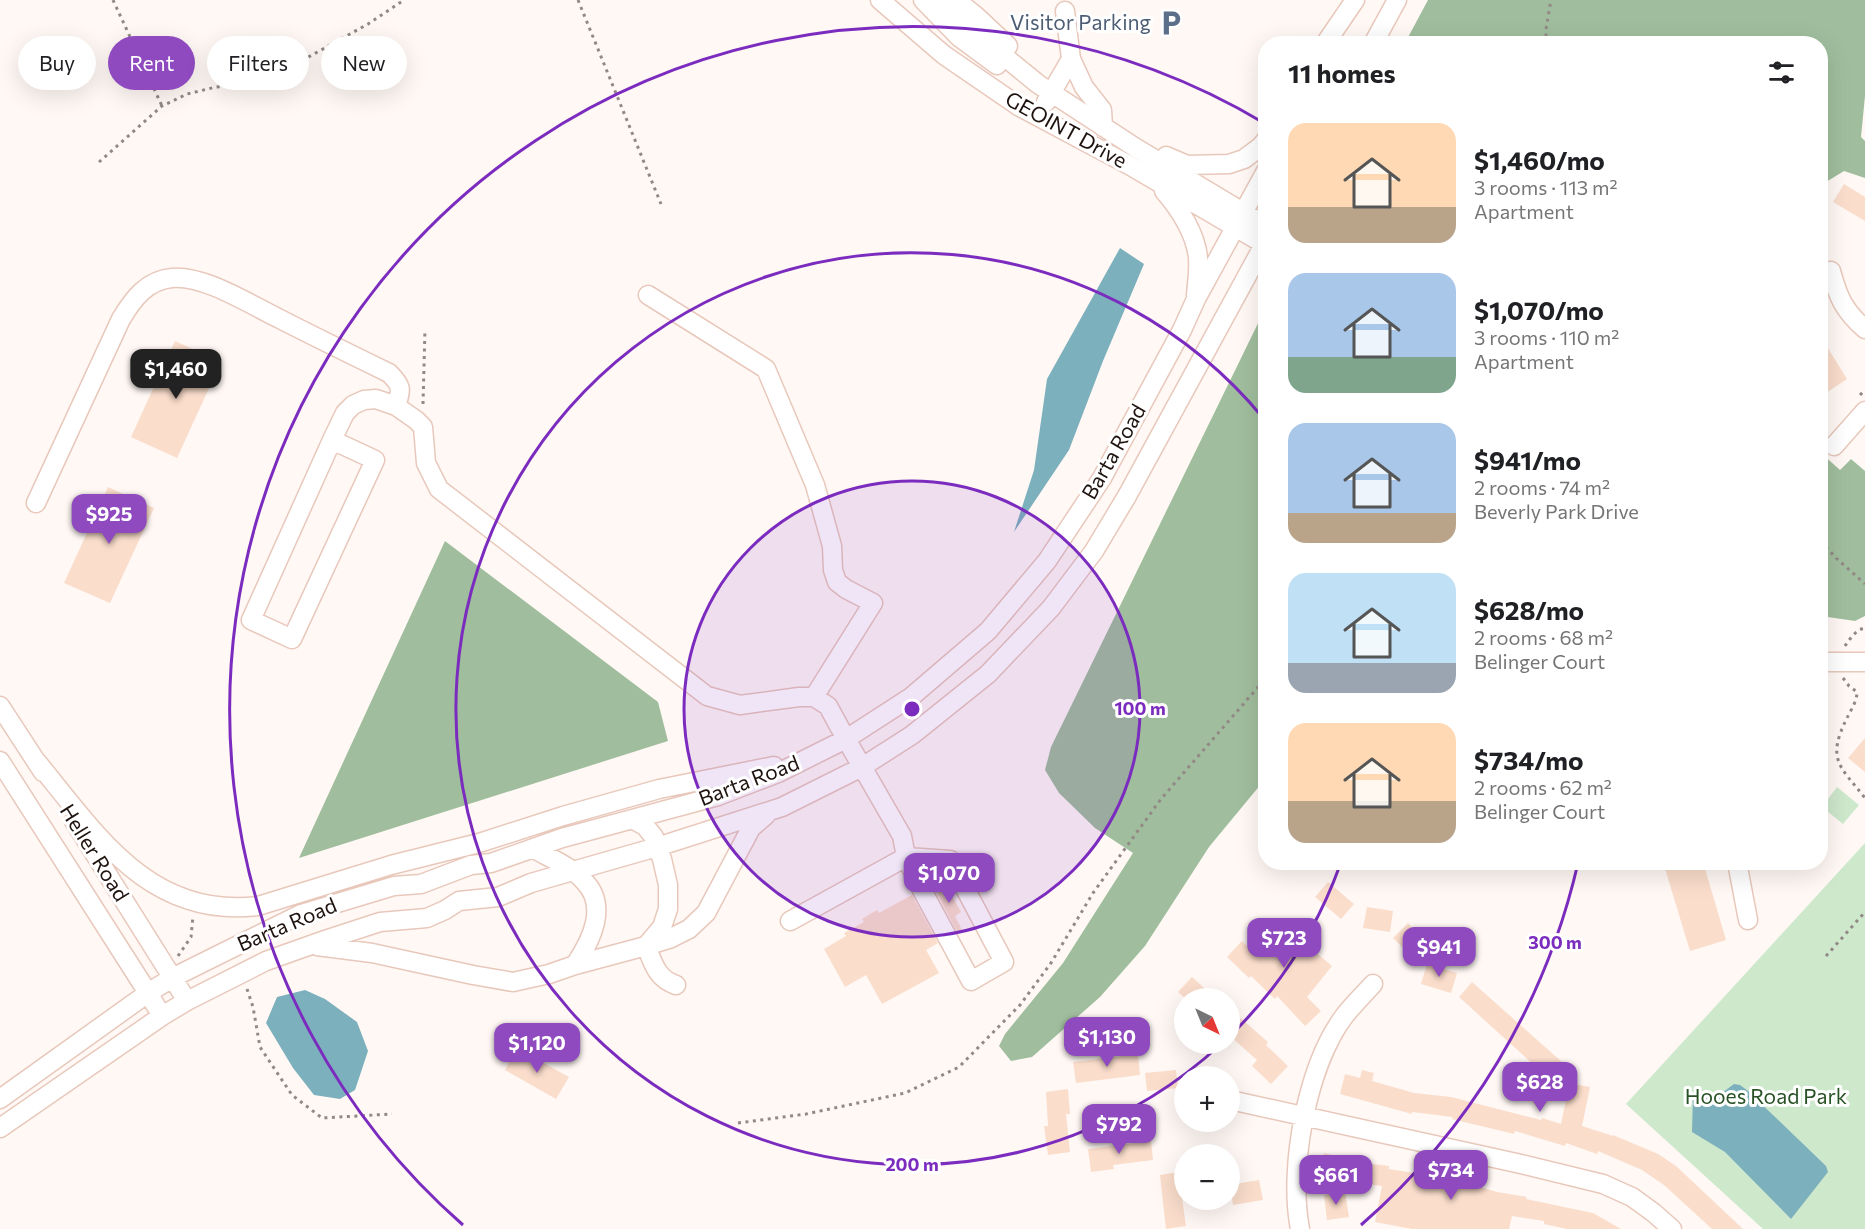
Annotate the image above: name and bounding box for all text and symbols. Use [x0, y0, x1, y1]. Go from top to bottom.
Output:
parking icon: Visitor Parking [1156, 8, 1186, 38]
place label: Visitor Parking [1010, 9, 1151, 34]
chip: Buy [18, 36, 96, 90]
chip: Rent [108, 36, 195, 90]
chip: Filters [207, 36, 309, 90]
chip: New [321, 36, 407, 90]
icon: filters [1765, 56, 1798, 89]
text: 11 homes [1288, 57, 1396, 88]
street label: GEOINT Drive [1002, 85, 1132, 172]
text: $1,460/mo [1474, 144, 1605, 175]
icon: home [1336, 147, 1408, 219]
text: 3 rooms · 113 m² [1474, 175, 1618, 199]
text: Apartment [1474, 199, 1574, 223]
text: $1,070/mo [1474, 294, 1604, 325]
icon: home [1336, 297, 1408, 369]
text: 3 rooms · 110 m² [1474, 325, 1619, 349]
pin: $1,460 [127, 349, 225, 400]
text: Apartment [1474, 349, 1574, 373]
text: $1,460 [144, 356, 208, 380]
street label: Barta Road [1075, 399, 1150, 503]
text: $941/mo [1474, 444, 1581, 475]
icon: home [1336, 447, 1408, 519]
text: 2 rooms · 74 m² [1474, 475, 1610, 499]
pin: $925 [73, 494, 145, 545]
text: Beverly Park Drive [1474, 499, 1639, 523]
text: $925 [86, 501, 132, 525]
text: $628/mo [1474, 594, 1584, 625]
icon: home [1336, 597, 1408, 669]
text: 2 rooms · 68 m² [1474, 625, 1613, 649]
text: Belinger Court [1474, 649, 1605, 673]
text: 100 m [1114, 697, 1166, 719]
centre of rings [902, 699, 922, 719]
text: $734/mo [1474, 744, 1583, 775]
icon: home [1336, 747, 1408, 819]
street label: Barta Road [695, 749, 802, 810]
text: 2 rooms · 62 m² [1474, 775, 1612, 799]
street label: Heller Road [56, 799, 135, 905]
text: Belinger Court [1474, 799, 1605, 823]
pin: $1,070 [900, 853, 998, 904]
text: $1,070 [918, 860, 980, 884]
street label: Barta Road [233, 891, 340, 956]
pin: $723 [1248, 918, 1320, 969]
text: $723 [1261, 925, 1307, 949]
pin: $941 [1403, 927, 1475, 978]
text: 300 m [1528, 931, 1582, 953]
text: $941 [1417, 934, 1461, 958]
north arrow [1174, 988, 1240, 1054]
map controls [1174, 988, 1240, 1210]
pin: $1,130 [1058, 1017, 1156, 1068]
pin: $1,120 [488, 1023, 586, 1074]
text: $1,130 [1078, 1024, 1136, 1048]
text: $1,120 [508, 1030, 566, 1054]
pin: $628 [1504, 1062, 1576, 1113]
button: + [1174, 1066, 1240, 1132]
text: $628 [1516, 1069, 1564, 1093]
park label: Hooes Road Park [1685, 1083, 1847, 1108]
pin: $792 [1083, 1104, 1155, 1155]
text: $792 [1096, 1111, 1142, 1135]
button: − [1174, 1144, 1240, 1210]
pin: $734 [1415, 1150, 1487, 1201]
text: 200 m [885, 1153, 939, 1175]
pin: $661 [1300, 1155, 1372, 1206]
text: $734 [1428, 1157, 1474, 1181]
text: $661 [1313, 1162, 1359, 1186]

